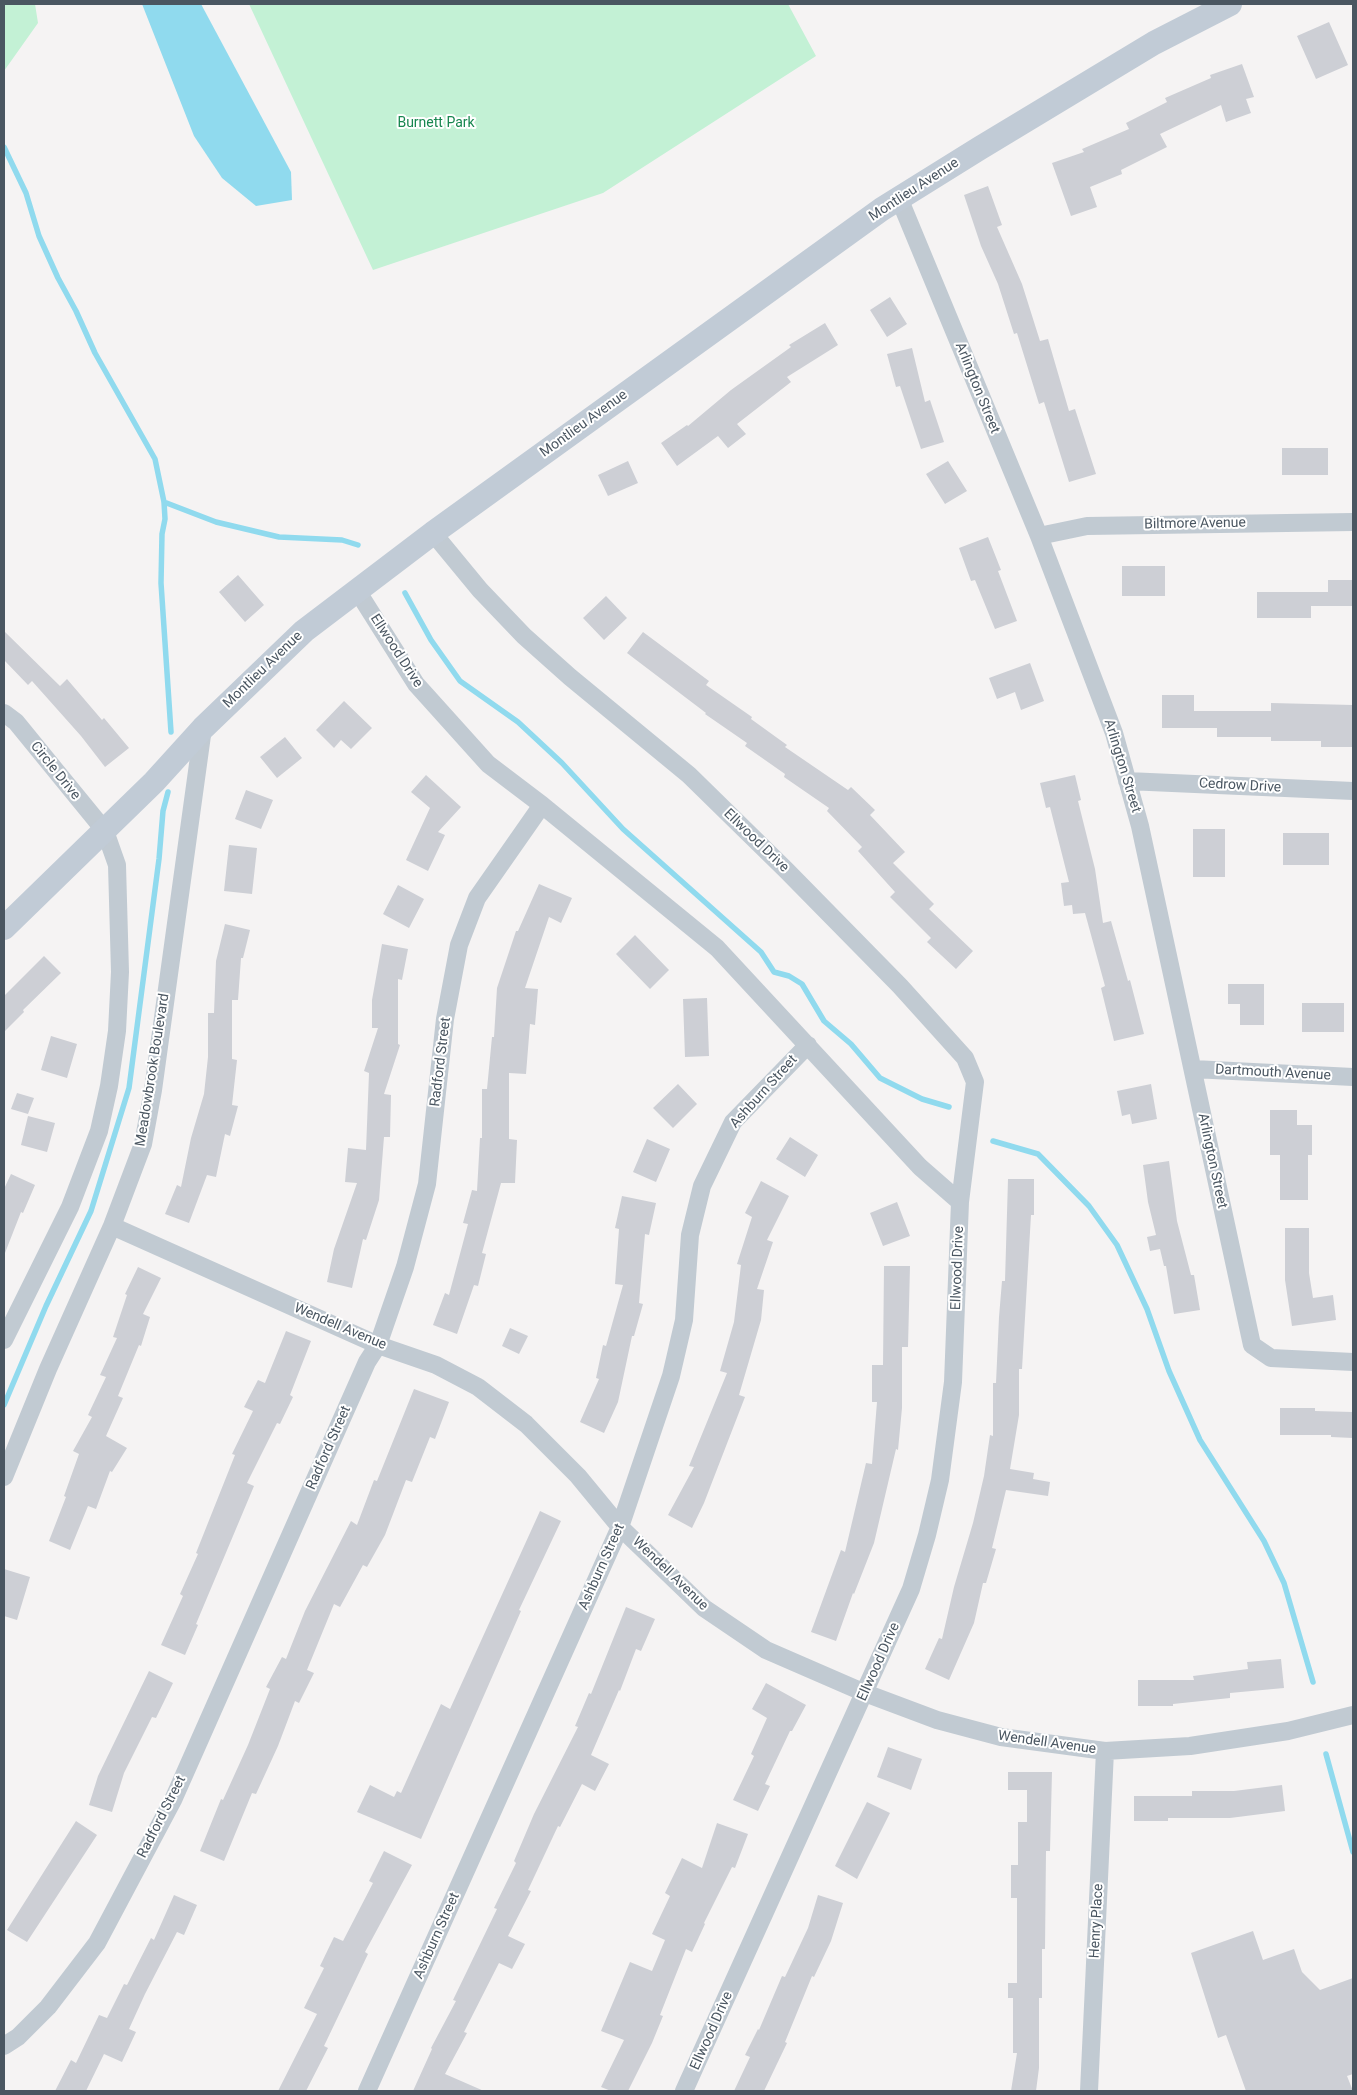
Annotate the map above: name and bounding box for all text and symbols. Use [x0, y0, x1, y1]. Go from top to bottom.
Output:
park label: Burnett Park [397, 115, 475, 131]
street label: Montlieu Avenue [866, 155, 962, 225]
street label: Arlington Street [951, 340, 1003, 436]
street label: Montlieu Avenue [537, 387, 631, 461]
street label: Biltmore Avenue [1144, 515, 1246, 533]
street label: Ellwood Drive [366, 611, 426, 691]
street label: Montlieu Avenue [220, 628, 306, 712]
street label: Arlington Street [1100, 717, 1144, 815]
street label: Circle Drive [26, 738, 84, 804]
street label: Cedrow Drive [1198, 775, 1282, 797]
street label: Ellwood Drive [720, 806, 792, 876]
street label: Meadowbrook Boulevard [133, 992, 173, 1148]
street label: Radford Street [427, 1016, 455, 1108]
street label: Ashburn Street [727, 1052, 801, 1132]
street label: Dartmouth Avenue [1215, 1062, 1331, 1084]
street label: Arlington Street [1194, 1112, 1230, 1210]
street label: Ellwood Drive [948, 1226, 968, 1310]
street label: Wendell Avenue [291, 1300, 389, 1354]
street label: Radford Street [303, 1404, 355, 1492]
street label: Ashburn Street [576, 1521, 628, 1613]
street label: Wendell Avenue [629, 1534, 711, 1614]
street label: Ellwood Drive [854, 1620, 904, 1704]
street label: Wendell Avenue [997, 1728, 1097, 1758]
street label: Radford Street [134, 1773, 190, 1861]
street label: Henry Place [1087, 1883, 1107, 1959]
street label: Ashburn Street [411, 1890, 463, 1982]
street label: Ellwood Drive [687, 1989, 737, 2073]

